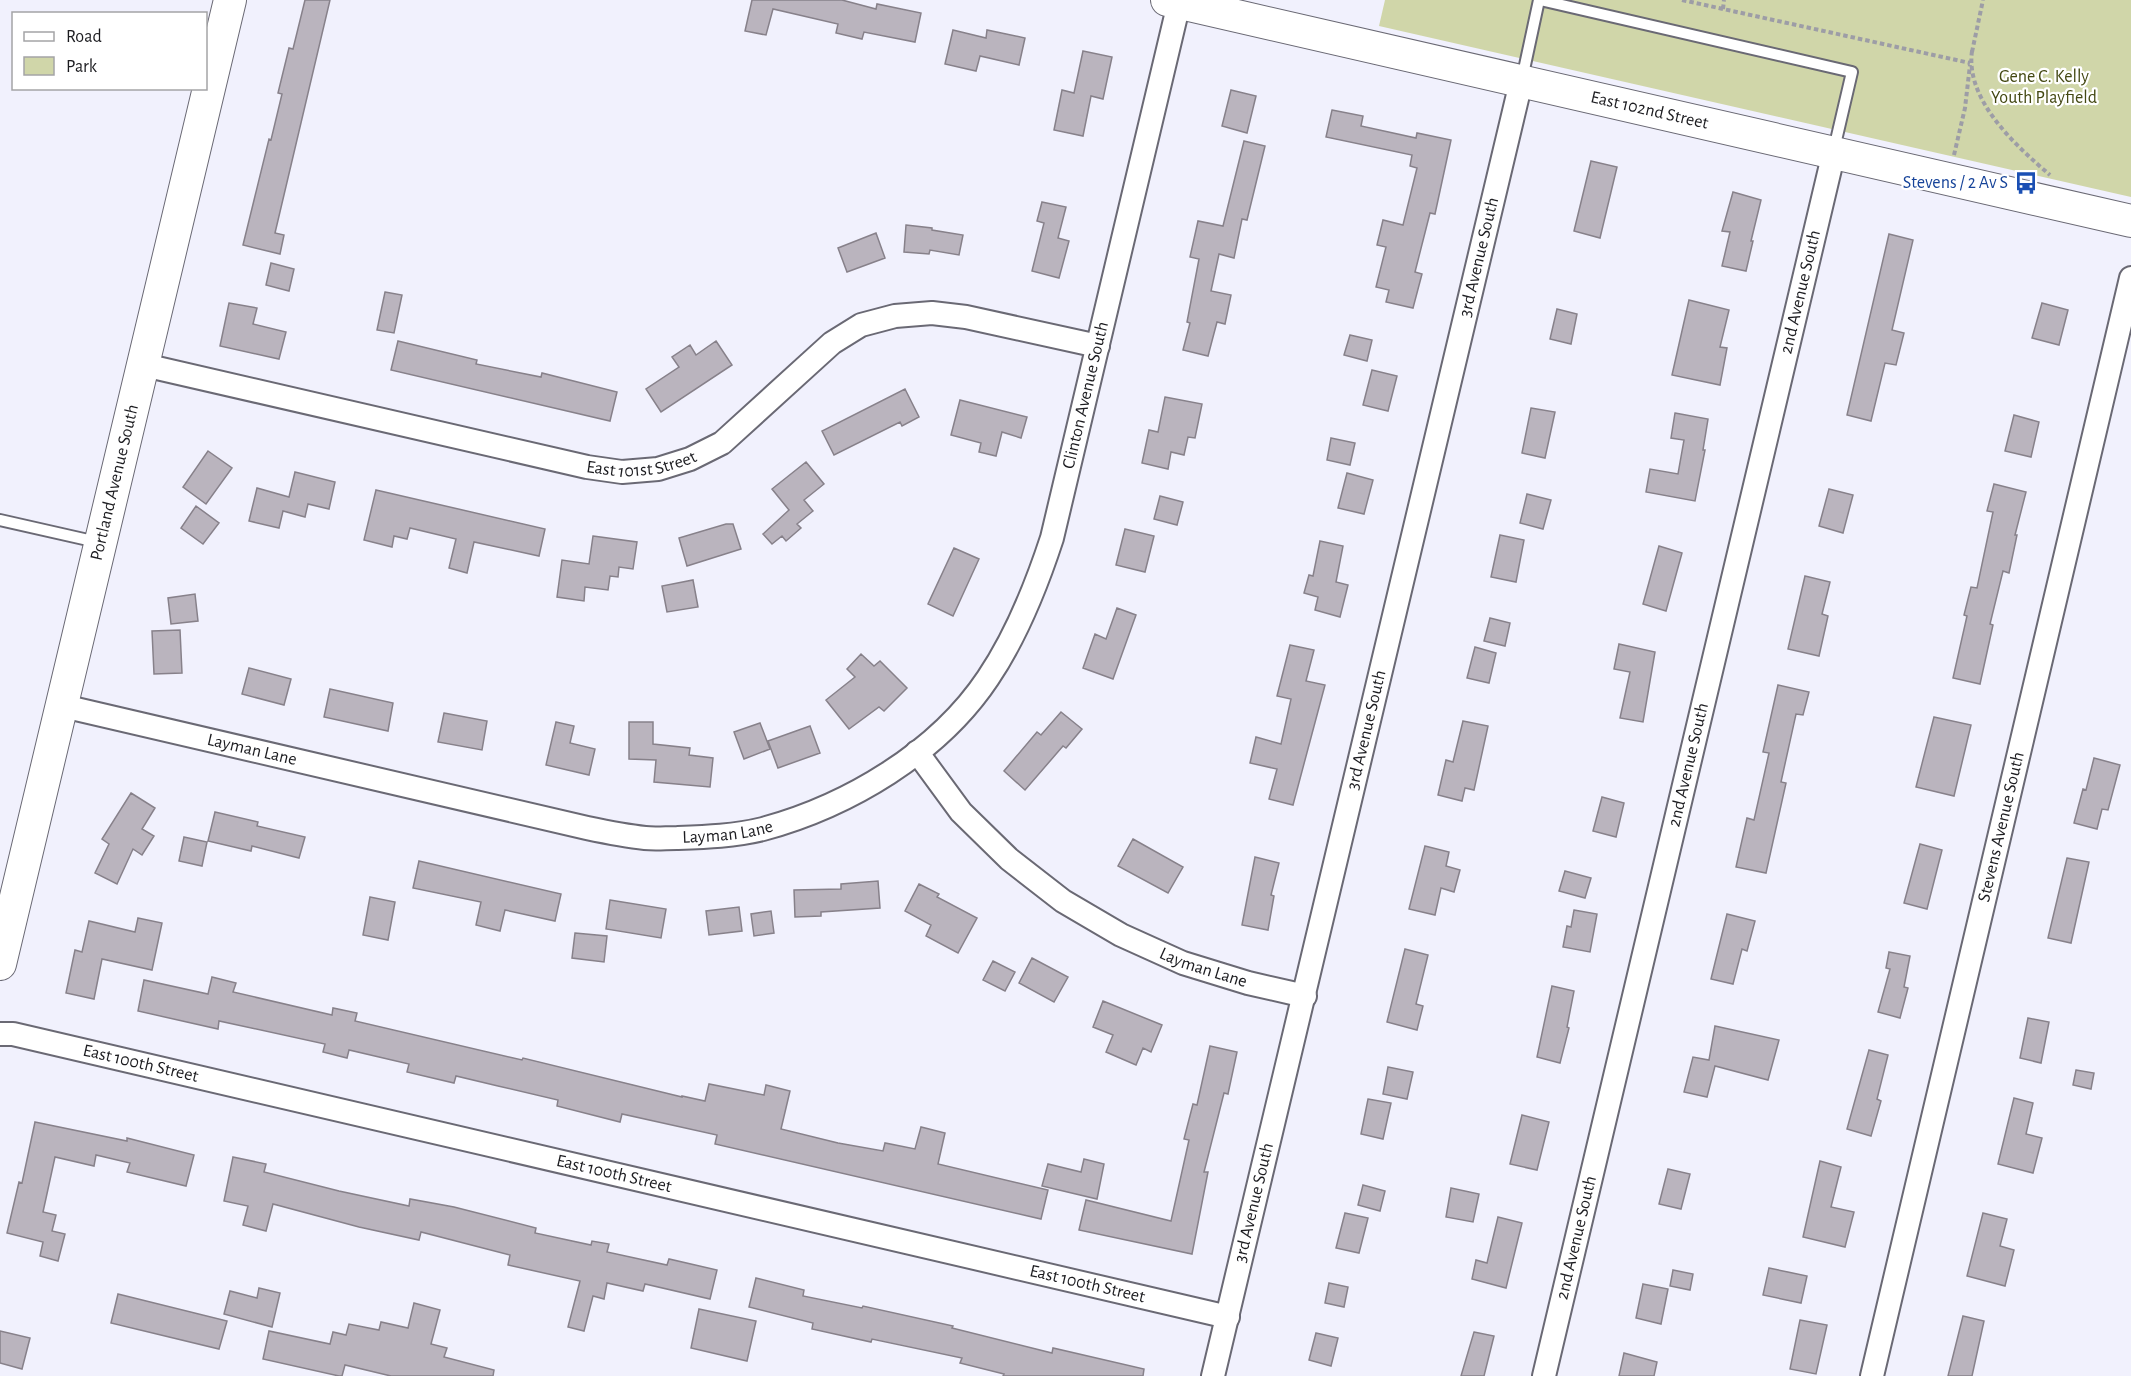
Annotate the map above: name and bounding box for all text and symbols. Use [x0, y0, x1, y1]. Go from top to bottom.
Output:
legend [12, 12, 207, 90]
text: Road [66, 28, 102, 46]
text: Park [66, 58, 98, 76]
park label: Gene C. Kelly Youth Playfield [1991, 68, 2097, 107]
street label: East 102nd Street [1589, 88, 1710, 133]
bus stop icon: Stevens / 2 Av S [2013, 170, 2039, 196]
place label: Stevens / 2 Av S [1903, 174, 2008, 192]
street label: 3rd Avenue South [1456, 196, 1502, 319]
street label: 2nd Avenue South [1777, 228, 1824, 356]
street label: Clinton Avenue South [1060, 320, 1112, 471]
street label: Portland Avenue South [88, 403, 142, 562]
street label: East 101st Street [585, 448, 700, 481]
street label: 3rd Avenue South [1344, 668, 1390, 792]
street label: 2nd Avenue South [1665, 701, 1712, 829]
street label: Layman Lane [205, 731, 298, 769]
street label: Stevens Avenue South [1975, 750, 2028, 904]
street label: Layman Lane [682, 818, 775, 847]
street label: Layman Lane [1157, 945, 1249, 991]
street label: East 100th Street [81, 1042, 200, 1086]
street label: 3rd Avenue South [1231, 1141, 1277, 1264]
street label: East 100th Street [554, 1152, 674, 1196]
street label: 2nd Avenue South [1553, 1174, 1600, 1302]
street label: East 100th Street [1028, 1262, 1147, 1306]

